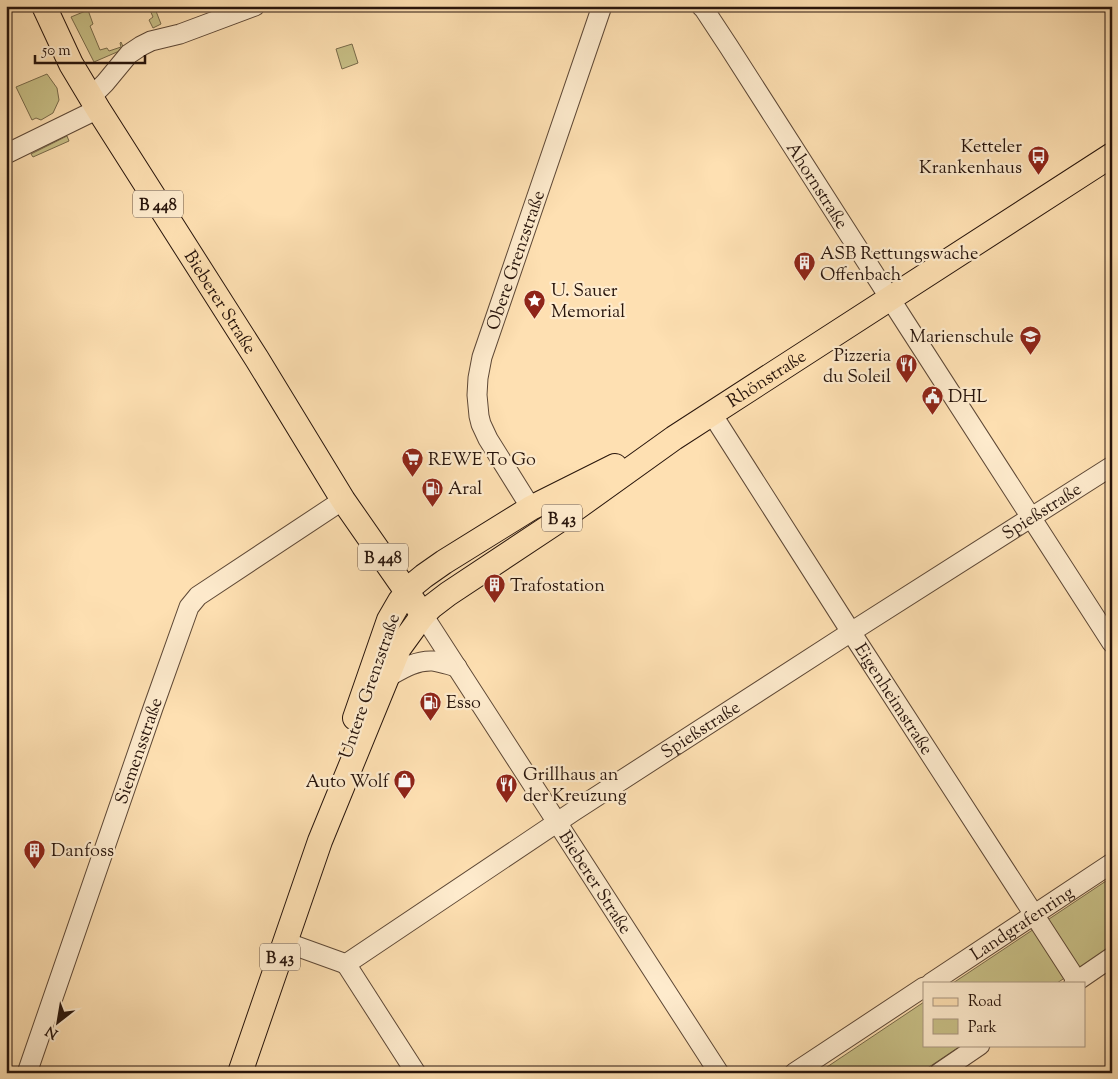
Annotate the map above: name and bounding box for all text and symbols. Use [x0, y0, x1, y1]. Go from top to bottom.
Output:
scale bar [35, 32, 145, 64]
text: 50 m [41, 41, 71, 62]
place label: Ketteler Krankenhaus [919, 135, 1022, 182]
street label: Ahornstraße [778, 138, 853, 235]
bus stop icon: Ketteler Krankenhaus [1026, 144, 1050, 175]
street label: Obere Grenzstraße [481, 187, 553, 334]
road number: B 448 [133, 190, 183, 218]
place label: ASB Rettungswache Offenbach [820, 242, 978, 289]
street label: Bieberer Straße [176, 246, 262, 360]
building icon: ASB Rettungswache Offenbach [792, 251, 816, 282]
place label: U. Sauer Memorial [551, 279, 625, 326]
place icon: U. Sauer Memorial [523, 288, 547, 319]
school or university icon: Marienschule [1018, 324, 1042, 355]
place label: Marienschule [910, 325, 1014, 351]
place label: Pizzeria du Soleil [823, 344, 891, 391]
street label: Rhönstraße [723, 345, 812, 415]
restaurant icon: Pizzeria du Soleil [895, 353, 919, 384]
public building icon: DHL [920, 384, 944, 415]
place label: DHL [948, 385, 987, 411]
supermarket icon: REWE To Go [400, 447, 424, 478]
place label: REWE To Go [428, 448, 536, 474]
fuel station icon: Aral [420, 476, 444, 507]
place label: Aral [448, 477, 482, 503]
street label: Spießstraße [998, 478, 1087, 548]
road number: B 43 [542, 504, 582, 532]
road number: B 448 [358, 544, 408, 570]
building icon: Trafostation [482, 573, 506, 604]
place label: Trafostation [510, 574, 605, 600]
street label: Untere Grenzstraße [334, 611, 408, 763]
street label: Eigenheimstraße [847, 639, 938, 761]
fuel station icon: Esso [418, 690, 442, 721]
place label: Esso [446, 691, 481, 717]
street label: Siemensstraße [110, 694, 171, 808]
street label: Spießstraße [657, 696, 746, 766]
place label: Grillhaus an der Kreuzung [523, 763, 627, 810]
shop icon: Auto Wolf [393, 769, 417, 800]
place label: Auto Wolf [306, 770, 390, 796]
restaurant icon: Grillhaus an der Kreuzung [495, 772, 519, 803]
street label: Bieberer Straße [551, 826, 637, 940]
building icon: Danfoss [23, 838, 47, 869]
place label: Danfoss [51, 839, 114, 865]
street label: Landgrafenring [966, 881, 1080, 968]
road number: B 43 [260, 944, 300, 970]
legend [923, 982, 1086, 1046]
text: Road [968, 992, 1002, 1013]
north arrow [32, 996, 82, 1046]
text: Park [968, 1018, 997, 1039]
text: N [42, 1020, 62, 1043]

